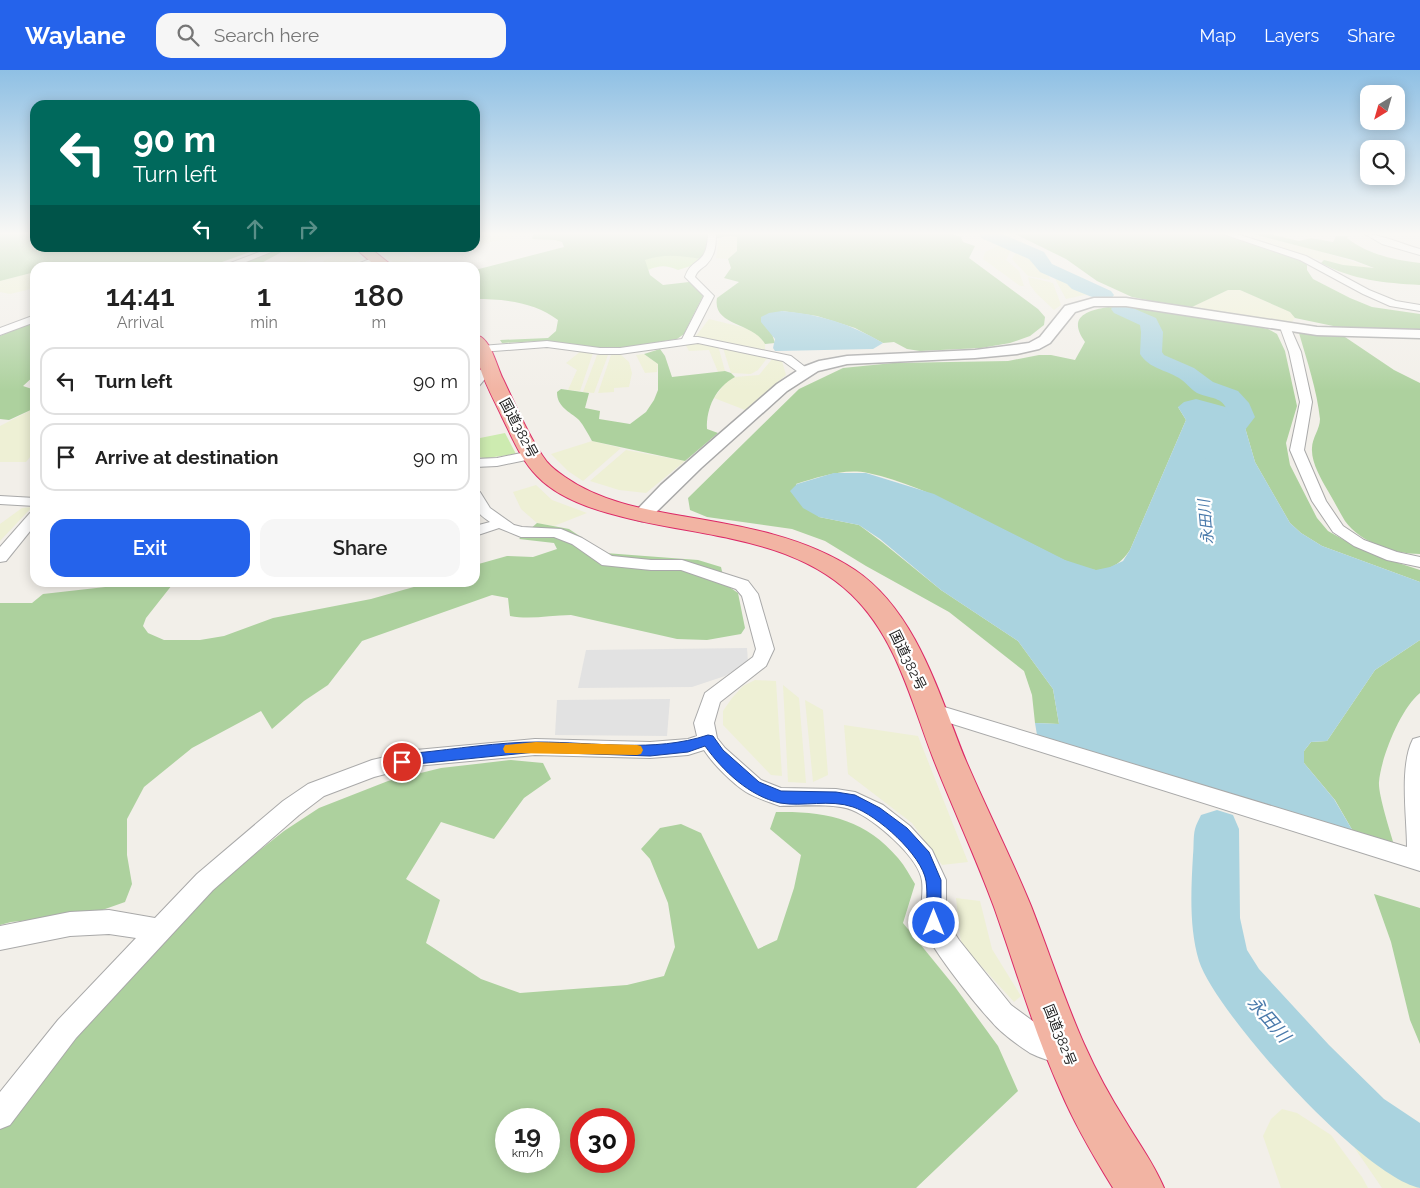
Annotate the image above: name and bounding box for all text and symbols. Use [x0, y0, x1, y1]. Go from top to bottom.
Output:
search box [156, 13, 506, 58]
text: Waylane [25, 21, 126, 50]
icon: search [174, 21, 202, 49]
text: Search here [214, 24, 319, 46]
text: Map [1200, 25, 1236, 46]
text: Layers [1264, 25, 1319, 46]
text: Share [1347, 25, 1395, 46]
north arrow [1360, 85, 1405, 130]
map controls [1360, 85, 1405, 185]
text: 90 m [133, 119, 216, 160]
icon: left [50, 120, 115, 185]
button: search [1360, 140, 1405, 185]
text: Turn left [133, 161, 217, 187]
icon: left [188, 215, 216, 243]
icon: ahead [241, 215, 269, 243]
icon: right [294, 215, 322, 243]
text: 14:41 [106, 278, 175, 313]
text: 1 [257, 278, 271, 313]
text: 180 [354, 278, 404, 313]
text: Arrival [117, 313, 164, 332]
text: min [250, 313, 278, 332]
text: m [372, 313, 386, 332]
icon: left [52, 367, 80, 395]
text: Turn left [95, 370, 172, 392]
text: 90 m [413, 370, 458, 392]
street label: 国道382号 [497, 396, 541, 460]
icon: arrive [52, 443, 80, 471]
text: Arrive at destination [95, 446, 279, 468]
text: 90 m [413, 446, 458, 468]
water label: 永田川 [1195, 497, 1217, 545]
button: Exit [50, 519, 250, 577]
button: Share [260, 519, 460, 577]
street label: 国道382号 [887, 627, 929, 693]
pin [381, 741, 423, 783]
icon: arrive [388, 748, 416, 776]
position arrow [907, 896, 959, 948]
water label: 永田川 [1243, 992, 1296, 1048]
street label: 国道382号 [1040, 1002, 1080, 1068]
speed limit sign: 30 [570, 1108, 635, 1173]
text: 19 [514, 1119, 541, 1149]
text: km/h [512, 1146, 543, 1160]

